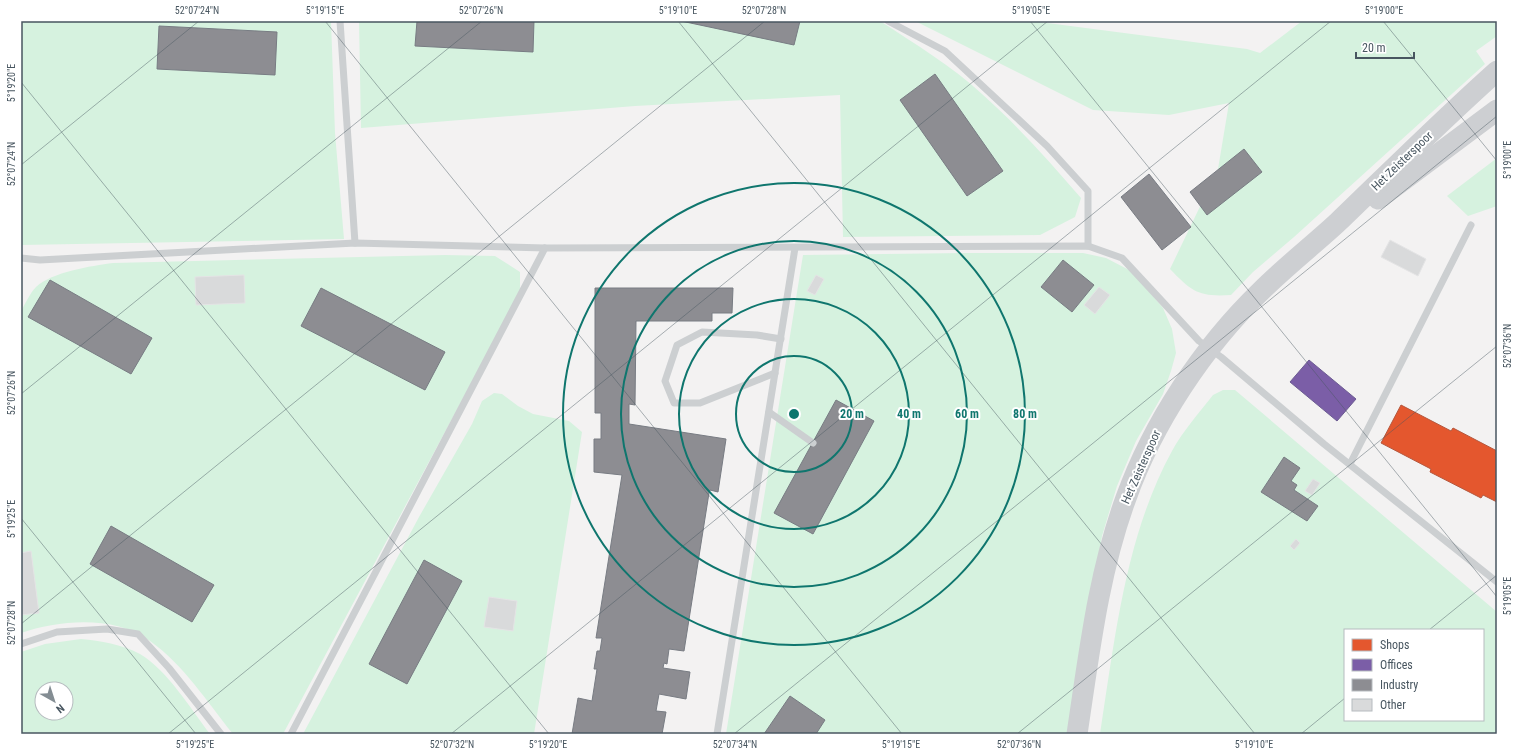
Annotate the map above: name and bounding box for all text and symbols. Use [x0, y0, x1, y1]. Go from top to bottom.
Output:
text: 52°07'24"N [175, 5, 219, 16]
text: 5°19'15"E [306, 5, 344, 16]
text: 52°07'26"N [459, 5, 503, 16]
text: 5°19'10"E [659, 5, 697, 16]
text: 52°07'28"N [742, 5, 786, 16]
text: 5°19'05"E [1012, 5, 1050, 16]
text: 5°19'00"E [1365, 5, 1403, 16]
scale bar [1356, 34, 1414, 60]
text: 20 m [1362, 41, 1386, 55]
text: 5°19'20"E [6, 64, 17, 102]
street label: Het Zeisterspoor [1369, 128, 1436, 194]
text: 5°19'00"E [1502, 141, 1513, 179]
text: 52°07'24"N [6, 142, 17, 186]
text: 52°07'36"N [1502, 324, 1513, 368]
text: 52°07'26"N [6, 371, 17, 415]
centre of rings [787, 407, 801, 421]
text: 20 m [840, 407, 864, 421]
text: 40 m [897, 407, 921, 421]
text: 60 m [955, 407, 979, 421]
text: 80 m [1013, 407, 1037, 421]
street label: Het Zeisterspoor [1118, 428, 1164, 506]
text: 5°19'25"E [6, 500, 17, 538]
text: 5°19'05"E [1502, 577, 1513, 615]
text: 52°07'28"N [6, 601, 17, 645]
legend [1344, 629, 1484, 721]
text: Shops [1380, 638, 1409, 652]
text: Offices [1380, 658, 1413, 672]
text: Industry [1380, 678, 1418, 692]
north arrow [34, 681, 74, 721]
text: Other [1380, 698, 1406, 712]
text: N [53, 701, 67, 716]
text: 5°19'25"E [176, 739, 214, 750]
text: 52°07'32"N [430, 739, 474, 750]
text: 5°19'20"E [529, 739, 567, 750]
text: 52°07'34"N [713, 739, 757, 750]
text: 5°19'15"E [882, 739, 920, 750]
text: 52°07'36"N [997, 739, 1041, 750]
text: 5°19'10"E [1235, 739, 1273, 750]

